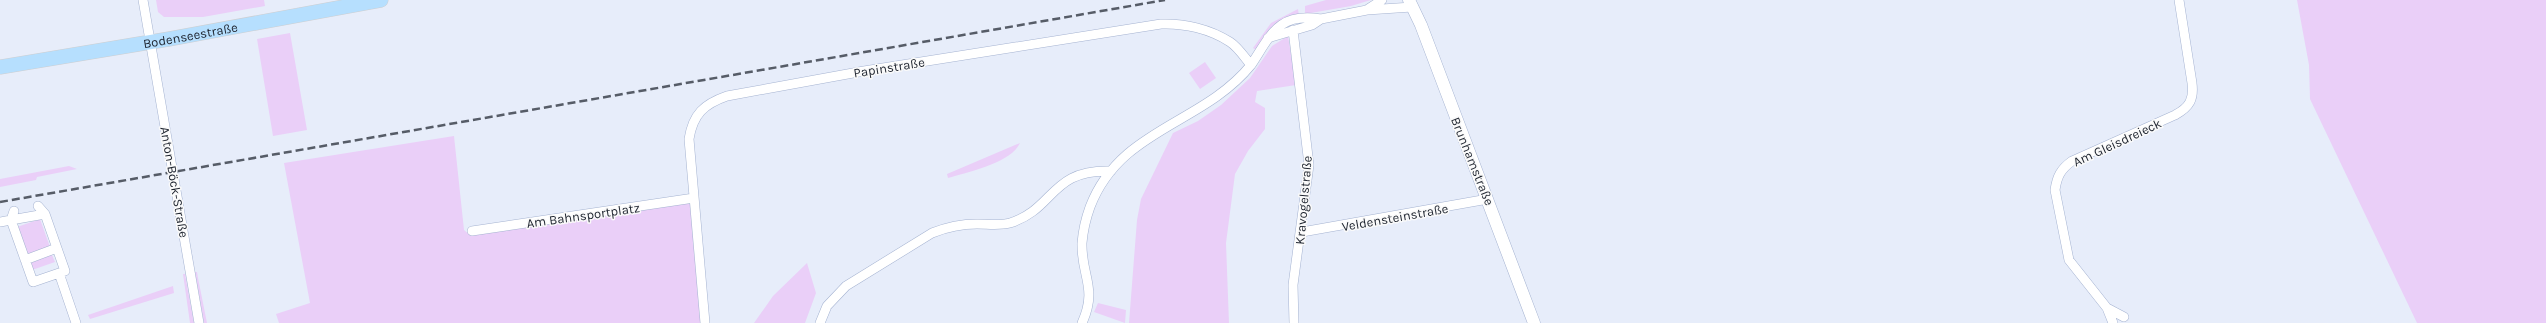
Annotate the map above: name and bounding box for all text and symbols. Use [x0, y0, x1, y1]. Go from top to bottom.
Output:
street label: Bodenseestraße [142, 19, 239, 51]
street label: Papinstraße [852, 54, 926, 81]
street label: Brunhamstraße [1448, 115, 1497, 208]
street label: Am Gleisdreieck [2071, 115, 2164, 169]
street label: Anton-Böck-Straße [157, 125, 192, 239]
street label: Kravogelstraße [1292, 155, 1315, 245]
street label: Am Bahnsportplatz [525, 200, 641, 231]
street label: Veldensteinstraße [1341, 201, 1450, 234]

